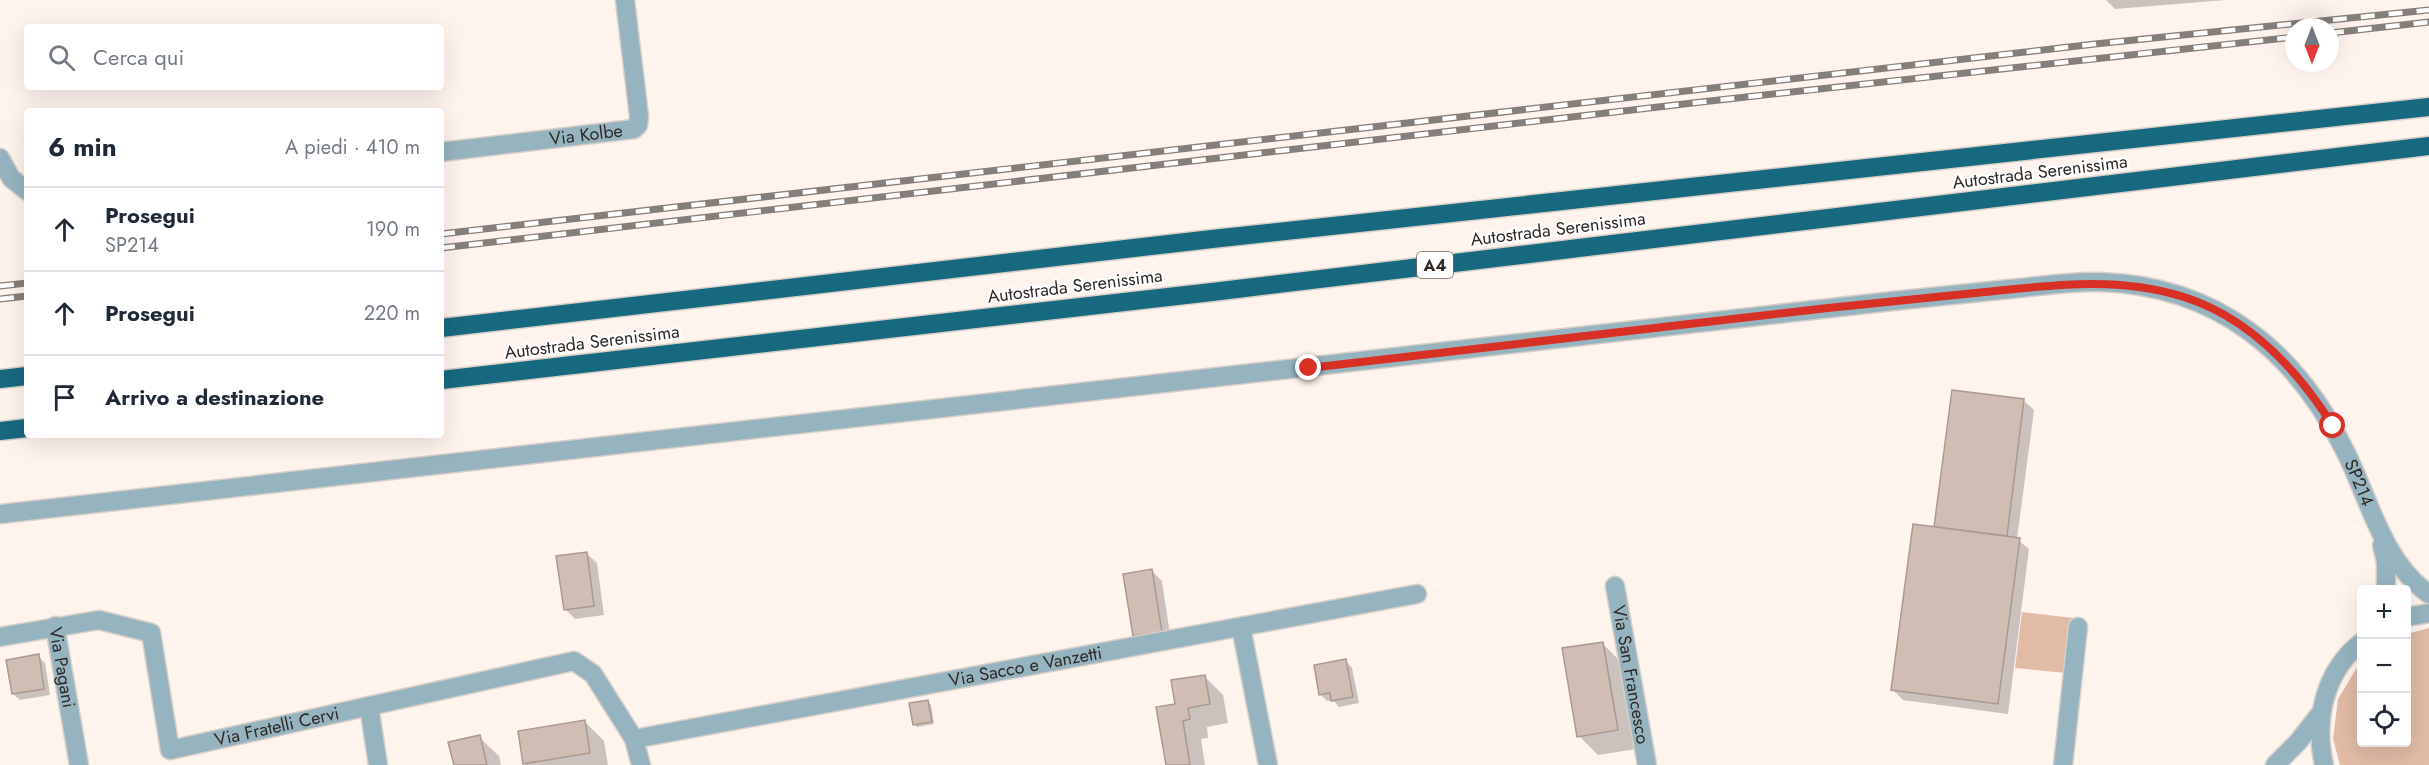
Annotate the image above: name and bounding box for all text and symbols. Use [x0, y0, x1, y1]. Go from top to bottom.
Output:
north arrow [2285, 18, 2339, 72]
search box [24, 24, 444, 90]
icon: search [45, 41, 78, 74]
text: Cerca qui [93, 41, 184, 73]
street label: Via Kolbe [548, 117, 624, 152]
text: 6 min [48, 128, 117, 166]
text: A piedi · 410 m [285, 133, 420, 162]
street label: Autostrada Serenissima [1951, 148, 2129, 196]
text: Prosegui [105, 199, 195, 231]
street label: Autostrada Serenissima [1469, 205, 1647, 253]
icon: ahead [48, 213, 81, 246]
text: 190 m [366, 215, 420, 244]
text: SP214 [105, 231, 159, 260]
road number: A4 [1417, 252, 1453, 278]
street label: Autostrada Serenissima [986, 262, 1164, 310]
icon: ahead [48, 297, 81, 330]
text: Prosegui [105, 297, 195, 329]
text: 220 m [364, 299, 420, 328]
street label: Autostrada Serenissima [503, 318, 681, 366]
route end [1295, 354, 1321, 380]
icon: arrive [48, 381, 81, 414]
text: Arrivo a destinazione [105, 381, 324, 413]
route start [2319, 412, 2345, 438]
street label: SP214 [2338, 455, 2381, 510]
map controls [2357, 585, 2411, 747]
button: + [2357, 585, 2411, 639]
street label: Via San Francesco [1606, 603, 1656, 746]
street label: Via Pagani [42, 625, 82, 710]
button: − [2357, 639, 2411, 693]
street label: Via Sacco e Vanzetti [947, 640, 1104, 693]
button: locate [2357, 693, 2411, 747]
street label: Via Fratelli Cervi [212, 700, 342, 753]

